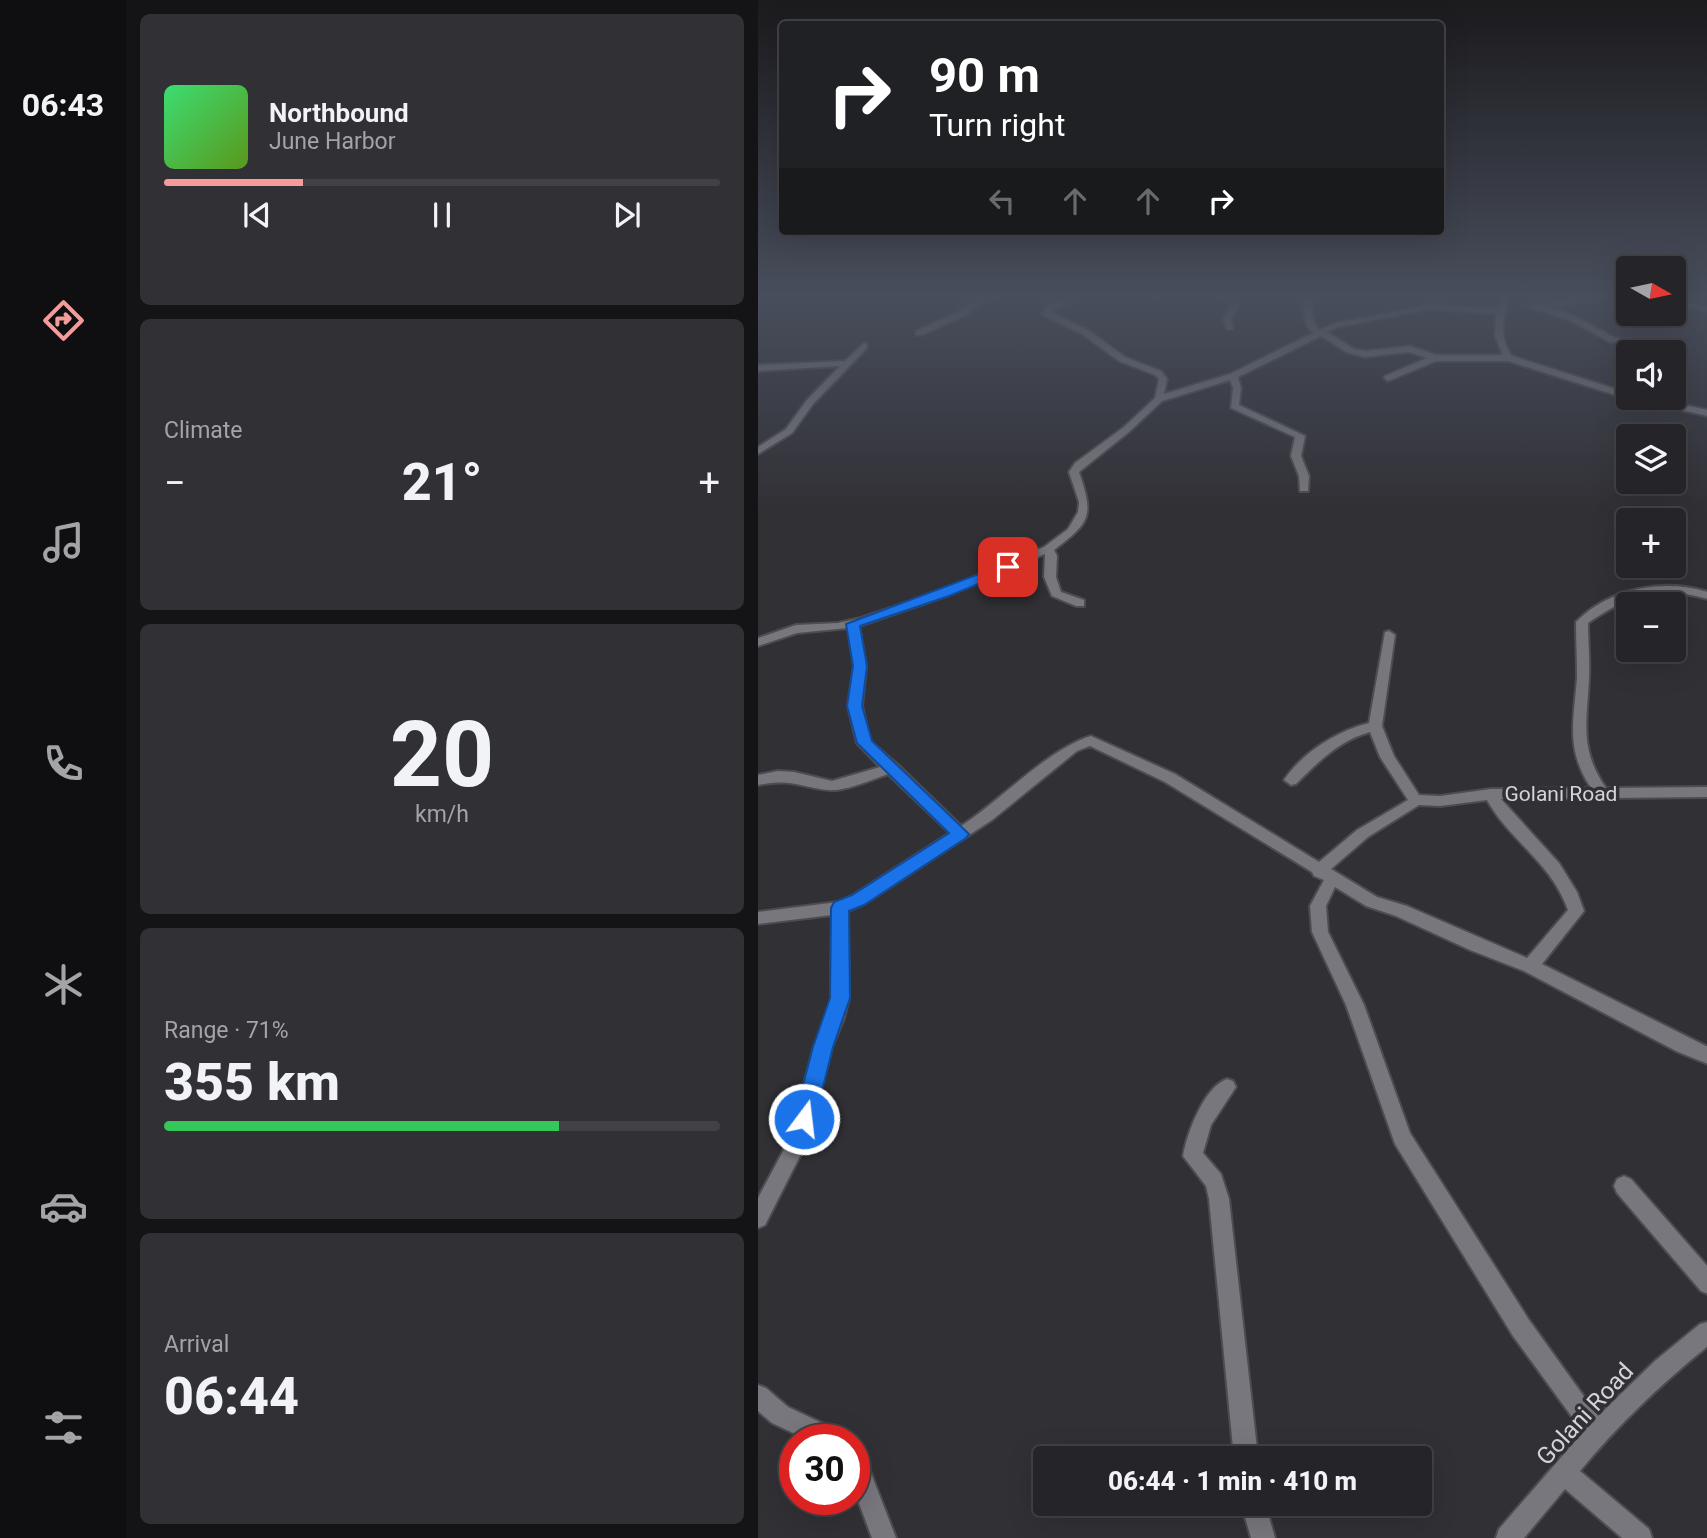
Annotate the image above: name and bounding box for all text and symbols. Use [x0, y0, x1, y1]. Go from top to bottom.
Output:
text: 90 m [929, 47, 1040, 104]
icon: right [814, 49, 905, 140]
text: 06:43 [22, 86, 104, 124]
text: Northbound [269, 98, 409, 128]
text: Turn right [929, 106, 1065, 144]
text: June Harbor [269, 128, 396, 155]
icon: left [983, 182, 1021, 220]
icon: ahead [1056, 182, 1094, 220]
icon: ahead [1129, 182, 1167, 220]
icon: right [1202, 182, 1240, 220]
icon: previous [238, 196, 276, 234]
icon: pause [423, 196, 461, 234]
icon: next [608, 196, 646, 234]
north arrow [1616, 256, 1686, 326]
map controls [1616, 256, 1686, 662]
icon: directions [39, 296, 88, 345]
button: sound [1616, 340, 1686, 410]
text: Climate [164, 417, 243, 444]
button: layers [1616, 424, 1686, 494]
text: 21° [402, 452, 482, 513]
text: − [164, 461, 186, 505]
text: + [698, 461, 720, 505]
button: + [1616, 508, 1686, 578]
icon: music [39, 518, 88, 567]
pin [978, 537, 1038, 597]
icon: arrive [989, 548, 1027, 586]
button: − [1616, 592, 1686, 662]
text: 20 [390, 702, 494, 808]
icon: phone [39, 739, 88, 788]
street label: Golani Road [1505, 782, 1617, 806]
text: km/h [415, 801, 469, 828]
icon: climate [39, 960, 88, 1009]
text: Range · 71% [164, 1017, 289, 1044]
text: 355 km [164, 1052, 340, 1113]
position arrow [767, 1082, 841, 1156]
icon: car [39, 1182, 88, 1231]
text: Arrival [164, 1331, 229, 1358]
street label: Golani Road [1531, 1357, 1639, 1471]
text: 06:44 [164, 1366, 299, 1427]
icon: filters [39, 1403, 88, 1452]
speed limit sign: 30 [779, 1424, 870, 1515]
text: 06:44 · 1 min · 410 m [1108, 1466, 1357, 1496]

